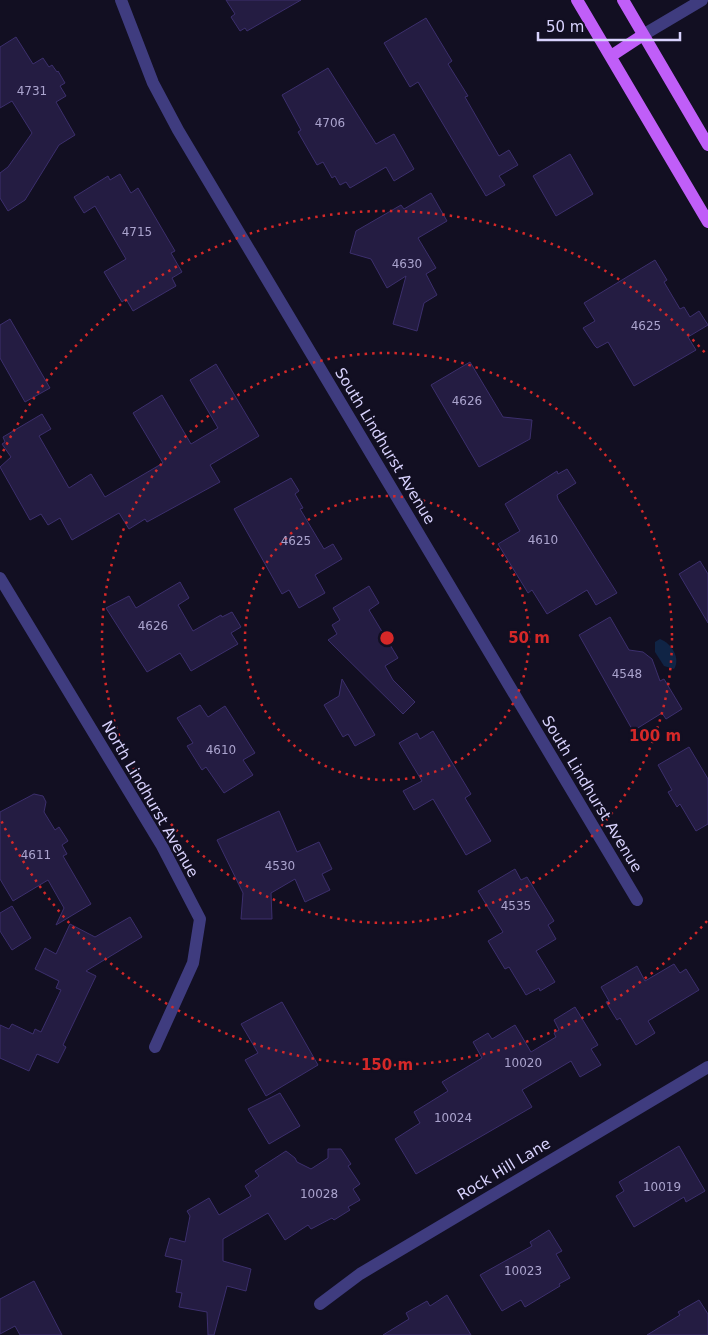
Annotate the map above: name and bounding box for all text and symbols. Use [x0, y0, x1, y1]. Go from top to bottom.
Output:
scale bar [538, 10, 680, 42]
text: 50 m [546, 18, 584, 36]
house number: 4731 [17, 84, 47, 98]
house number: 4706 [315, 116, 345, 130]
house number: 4715 [122, 225, 152, 239]
house number: 4630 [392, 257, 422, 271]
house number: 4625 [631, 319, 661, 333]
street label: South Lindhurst Avenue [331, 365, 439, 527]
house number: 4626 [452, 394, 482, 408]
house number: 4610 [528, 533, 558, 547]
house number: 4625 [281, 534, 311, 548]
house number: 4626 [138, 619, 168, 633]
centre of rings [378, 629, 396, 647]
text: 50 m [508, 629, 550, 647]
house number: 4548 [612, 667, 642, 681]
street label: South Lindhurst Avenue [538, 713, 646, 875]
street label: North Lindhurst Avenue [98, 718, 202, 880]
text: 100 m [629, 727, 681, 745]
house number: 4610 [206, 743, 236, 757]
house number: 4611 [21, 848, 51, 862]
house number: 4530 [265, 859, 295, 873]
house number: 4535 [501, 899, 531, 913]
text: 150 m [361, 1056, 413, 1074]
house number: 10020 [504, 1056, 542, 1070]
house number: 10024 [434, 1111, 472, 1125]
street label: Rock Hill Lane [454, 1134, 554, 1204]
house number: 10019 [643, 1180, 681, 1194]
house number: 10028 [300, 1187, 338, 1201]
house number: 10023 [504, 1264, 542, 1278]

